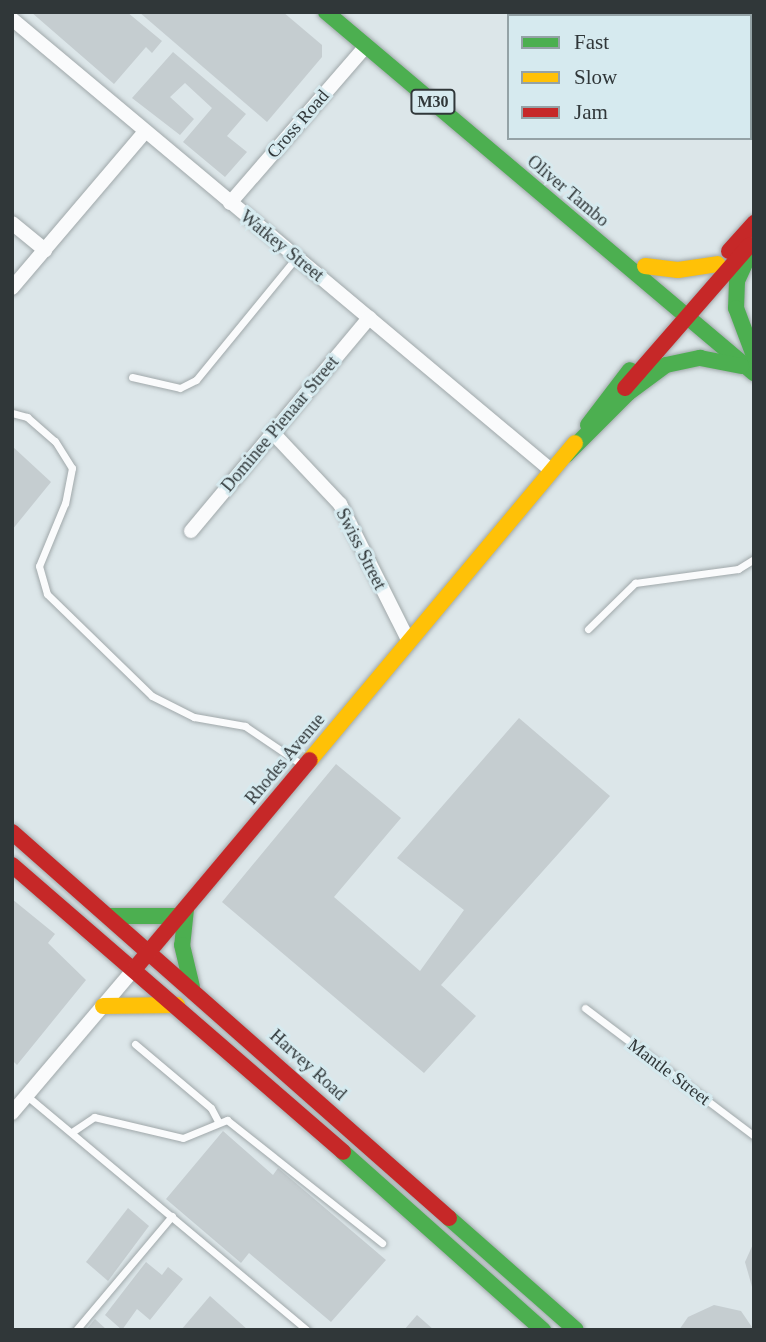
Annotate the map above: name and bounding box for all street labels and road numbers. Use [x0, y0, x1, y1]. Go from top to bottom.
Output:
street label: Cross Road [262, 85, 334, 163]
road number: M30 [410, 90, 456, 114]
street label: Oliver Tambo [523, 151, 613, 231]
street label: Watkey Street [236, 206, 328, 286]
street label: Dominee Pienaar Street [217, 352, 343, 496]
street label: Swiss Street [331, 505, 391, 593]
street label: Rhodes Avenue [240, 709, 330, 809]
street label: Harvey Road [265, 1025, 351, 1105]
street label: Mantle Street [624, 1034, 714, 1110]

